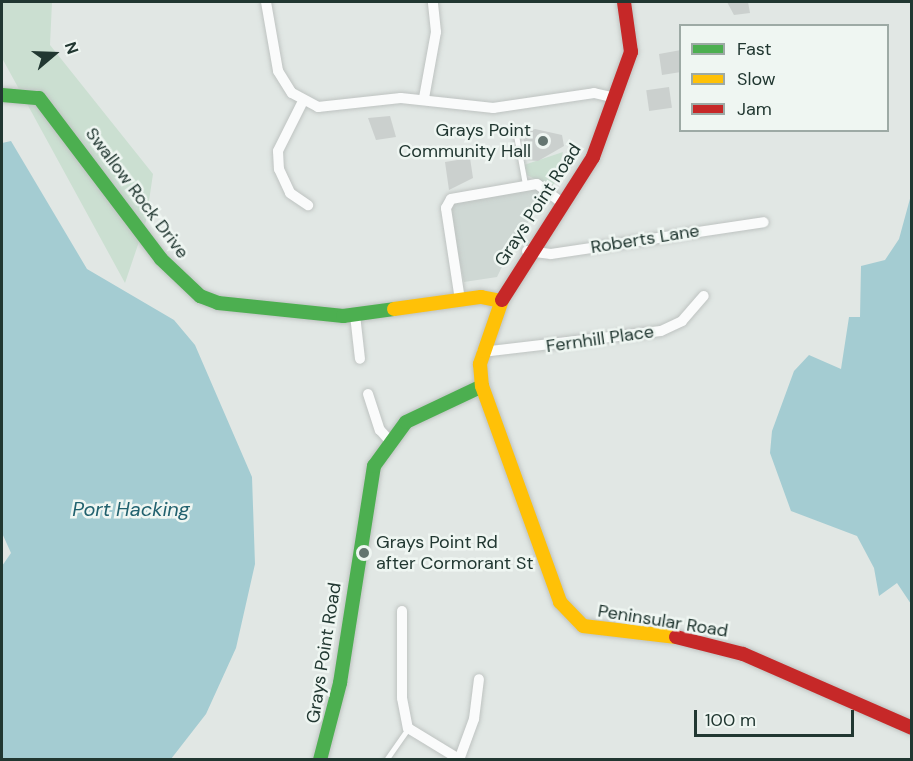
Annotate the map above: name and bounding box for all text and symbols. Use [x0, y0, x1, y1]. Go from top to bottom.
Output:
north arrow [24, 24, 84, 84]
legend [679, 24, 889, 132]
text: Fast [737, 37, 772, 61]
text: N [60, 39, 83, 57]
text: Slow [737, 67, 776, 91]
text: Jam [737, 97, 772, 121]
place label: Grays Point Community Hall [398, 120, 531, 162]
street label: Swallow Rock Drive [81, 123, 193, 263]
marker: Grays Point Community Hall [536, 134, 550, 148]
street label: Grays Point Road [490, 140, 586, 270]
street label: Roberts Lane [589, 220, 701, 258]
street label: Fernhill Place [545, 321, 655, 357]
water label: Port Hacking [72, 497, 190, 521]
place label: Grays Point Rd after Cormorant St [376, 532, 533, 574]
marker: Grays Point Rd after Cormorant St [357, 546, 371, 560]
street label: Grays Point Road [302, 581, 346, 725]
street label: Peninsular Road [596, 600, 730, 642]
scale bar [697, 698, 858, 736]
text: 100 m [705, 708, 756, 732]

